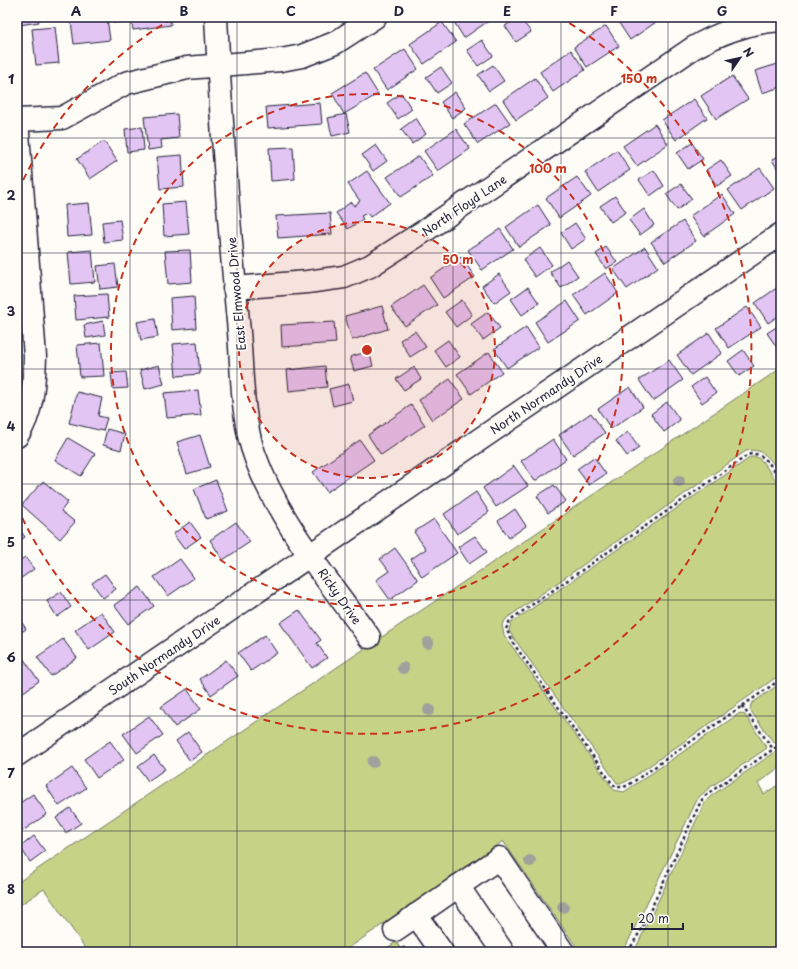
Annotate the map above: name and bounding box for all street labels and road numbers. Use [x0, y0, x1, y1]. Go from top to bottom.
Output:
street label: North Floyd Lane [418, 170, 510, 240]
street label: East Elmwood Drive [222, 236, 250, 352]
street label: North Normandy Drive [486, 350, 606, 438]
street label: Ricky Drive [314, 564, 366, 628]
street label: South Normandy Drive [105, 611, 223, 699]

